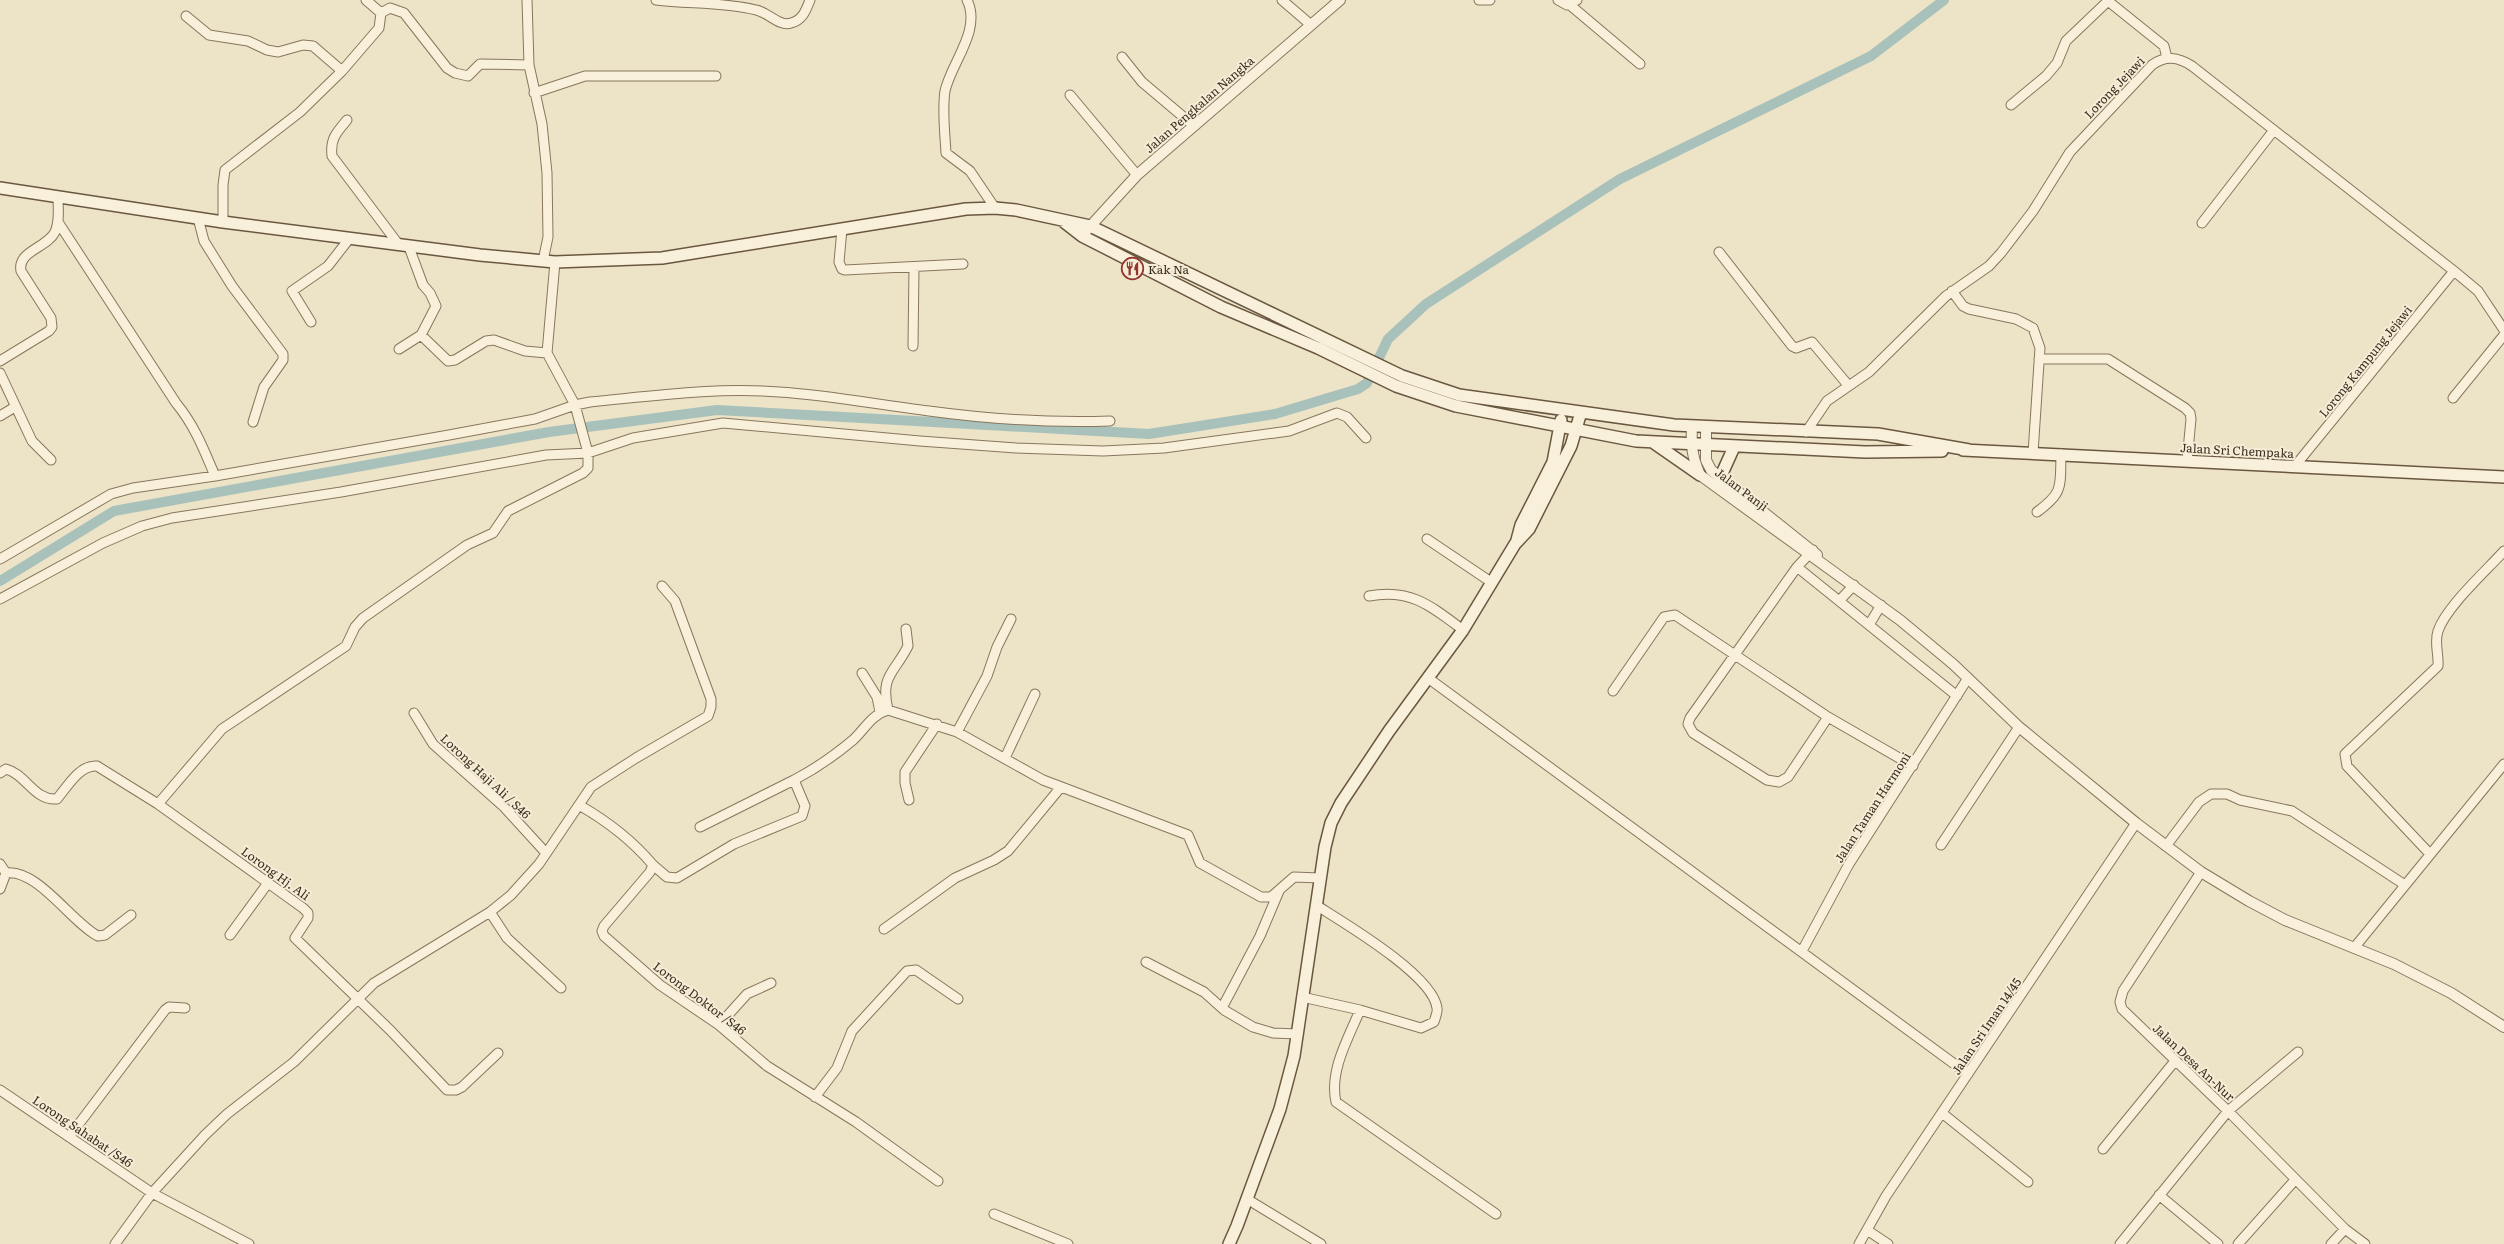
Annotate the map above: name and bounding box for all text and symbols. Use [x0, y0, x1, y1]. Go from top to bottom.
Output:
street label: Jalan Pengkalan Nangka [1140, 51, 1258, 157]
street label: Lorong Jejawi [2080, 52, 2148, 122]
restaurant icon: Kak Na [1120, 257, 1144, 281]
place label: Kak Na [1148, 260, 1189, 278]
street label: Lorong Kampung Jejawi [2314, 301, 2416, 421]
street label: Jalan Sri Chempaka [2180, 438, 2295, 462]
street label: Jalan Panji [1712, 463, 1772, 515]
street label: Lorong Haji Ali / S46 [437, 729, 536, 823]
street label: Jalan Taman Harmoni [1829, 748, 1915, 866]
street label: Lorong Hj. Ali [238, 842, 314, 904]
street label: Lorong Doktor /S46 [650, 957, 751, 1039]
street label: Jalan Sri Iman 14/45 [1947, 974, 2025, 1078]
street label: Jalan Desa An-Nur [2149, 1019, 2239, 1105]
street label: Lorong Sahabat /S46 [29, 1091, 137, 1172]

